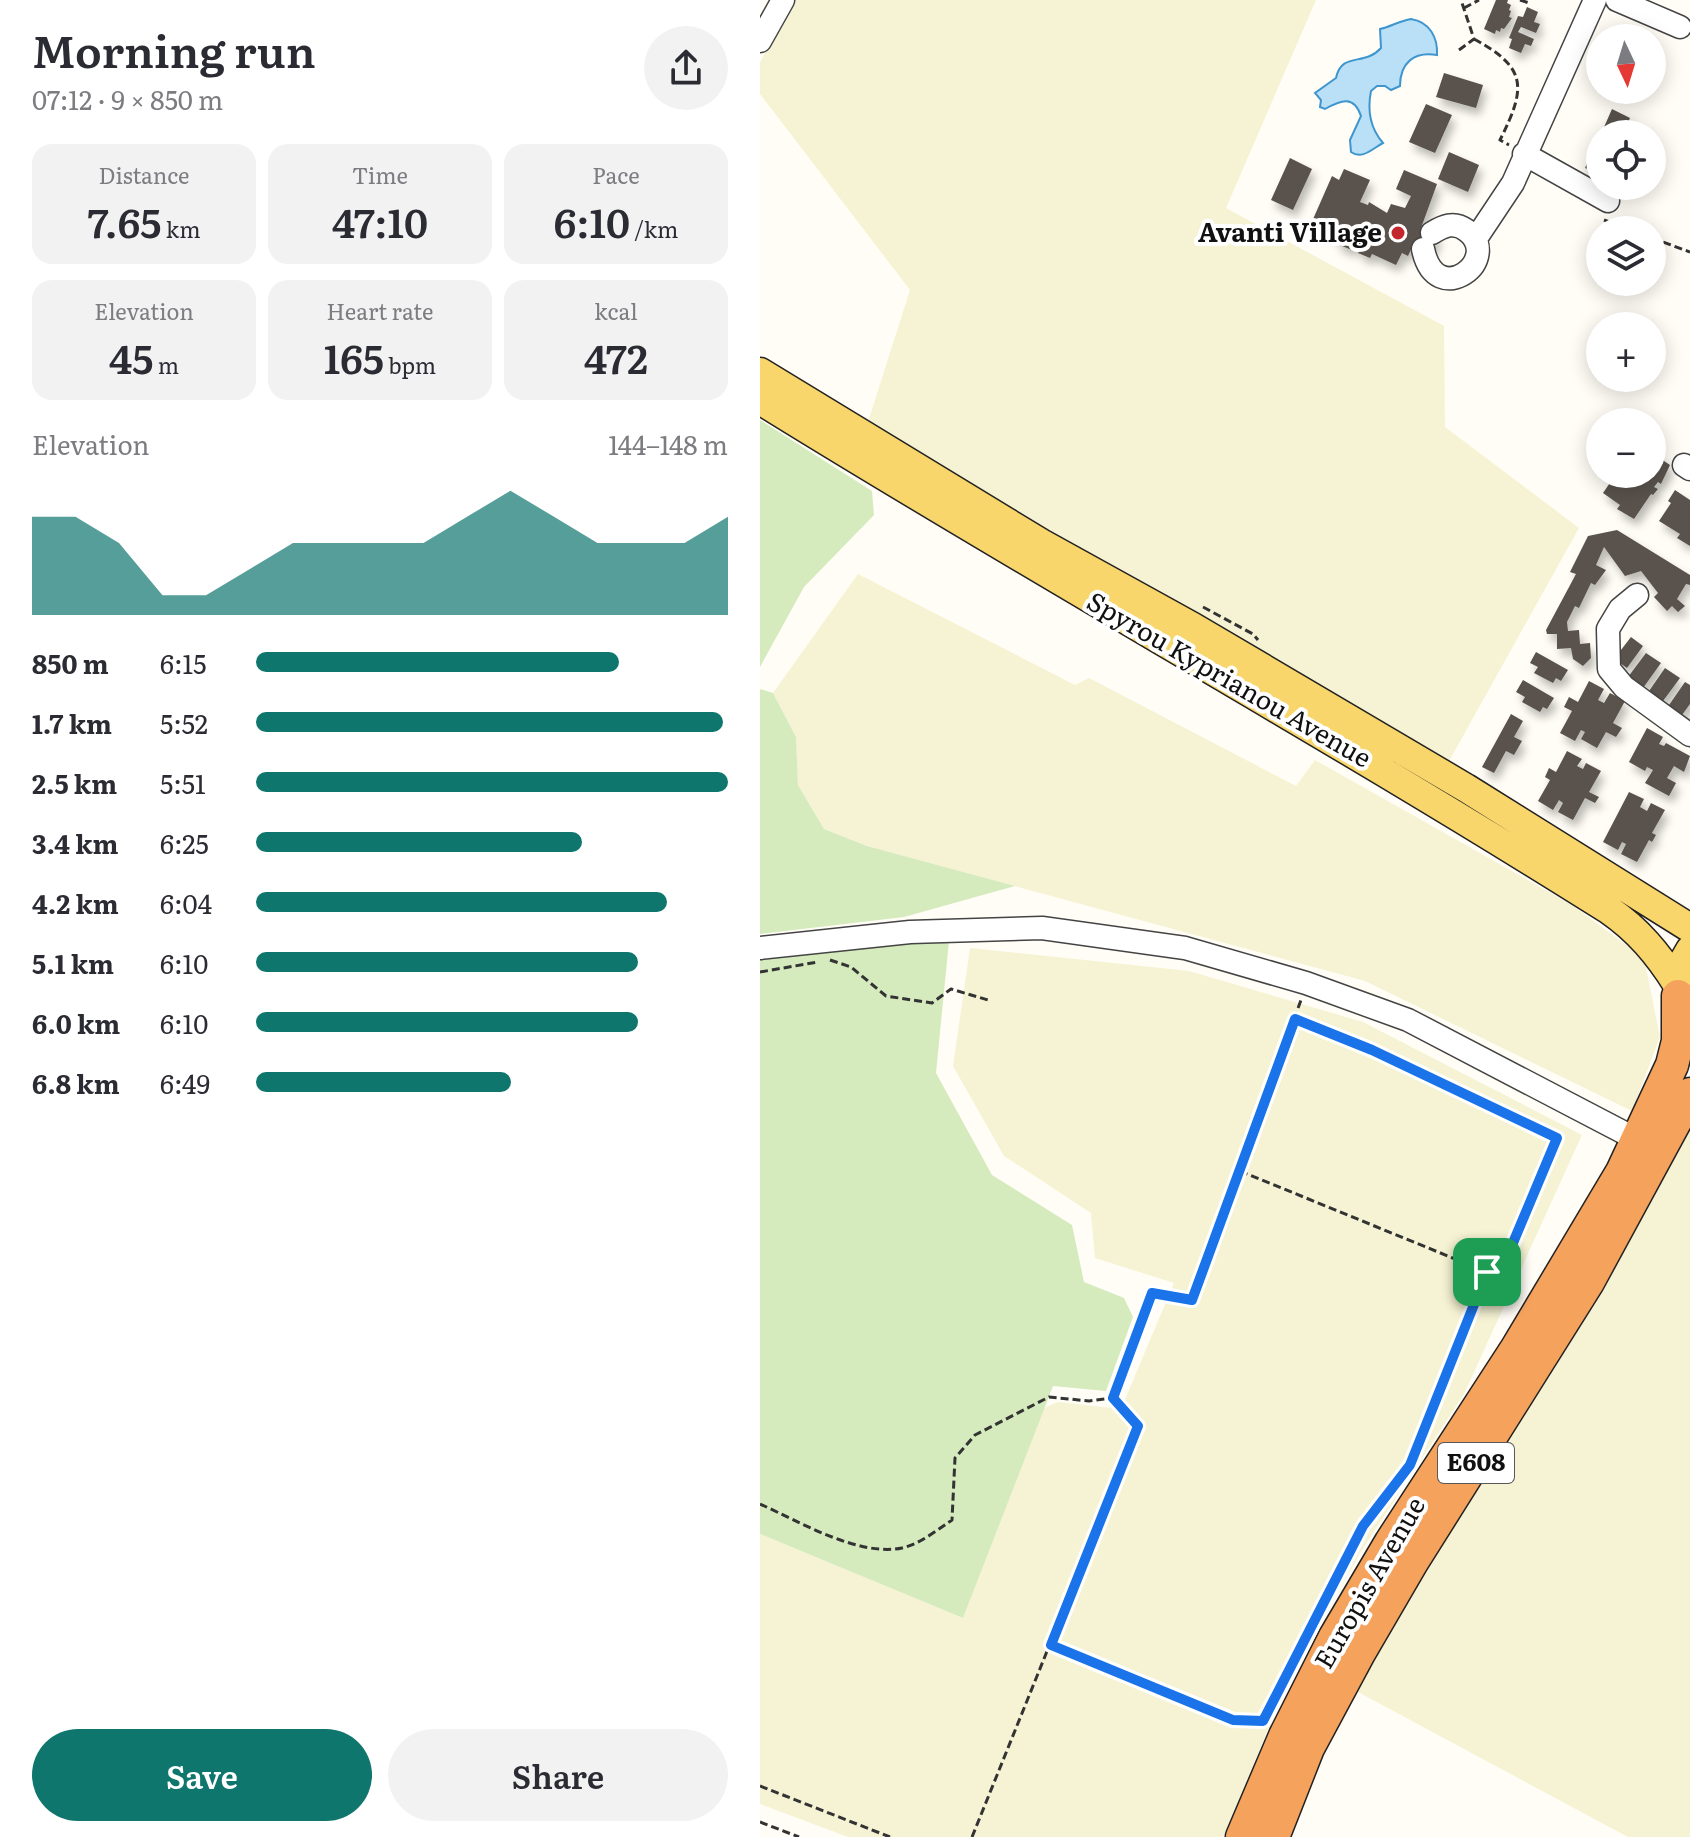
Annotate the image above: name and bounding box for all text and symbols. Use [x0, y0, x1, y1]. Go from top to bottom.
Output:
text: Morning run [32, 16, 316, 82]
north arrow [1586, 24, 1666, 104]
map controls [1586, 24, 1666, 488]
button: share [644, 26, 728, 110]
text: 07:12 · 9 × 850 m [32, 79, 223, 118]
button: locate [1586, 120, 1666, 200]
text: Distance [99, 158, 189, 191]
text: Time [352, 158, 408, 191]
text: Pace [592, 158, 640, 191]
text: 7.65 [87, 191, 161, 250]
text: 47:10 [332, 191, 428, 250]
text: 6:10 [554, 191, 630, 250]
place label: Avanti Village [1198, 211, 1382, 250]
text: km [161, 212, 201, 245]
text: /km [630, 212, 678, 245]
button: layers [1586, 216, 1666, 296]
marker: Avanti Village [1389, 224, 1407, 242]
text: Elevation [94, 294, 194, 327]
text: Heart rate [327, 294, 433, 327]
text: kcal [594, 294, 638, 327]
button: + [1586, 312, 1666, 392]
text: 45 [109, 327, 153, 386]
text: 165 [324, 327, 384, 386]
text: 472 [584, 327, 648, 386]
text: m [153, 348, 179, 381]
text: bpm [384, 348, 436, 381]
button: − [1586, 408, 1666, 488]
text: Elevation [32, 424, 150, 463]
text: 144–148 m [608, 424, 728, 463]
street label: Spyrou Kyprianou Avenue [1081, 580, 1380, 775]
text: 850 m [32, 643, 109, 682]
text: 6:15 [160, 643, 206, 682]
text: 1.7 km [32, 703, 112, 742]
text: 5:52 [160, 703, 208, 742]
text: 2.5 km [32, 763, 117, 802]
text: 5:51 [160, 763, 206, 802]
text: 3.4 km [32, 823, 119, 862]
text: 6:25 [160, 823, 209, 862]
text: 4.2 km [32, 883, 119, 922]
text: 6:04 [160, 883, 212, 922]
text: 5.1 km [32, 943, 114, 982]
text: 6:10 [160, 943, 208, 982]
text: 6.0 km [32, 1003, 120, 1042]
text: 6:10 [160, 1003, 208, 1042]
text: 6.8 km [32, 1063, 120, 1102]
text: 6:49 [160, 1063, 210, 1102]
pin [1453, 1238, 1521, 1306]
icon: arrive [1465, 1250, 1509, 1294]
road number: E608 [1438, 1443, 1514, 1483]
street label: Europis Avenue [1303, 1489, 1433, 1675]
button: Save [32, 1729, 372, 1821]
button: Share [388, 1729, 728, 1821]

